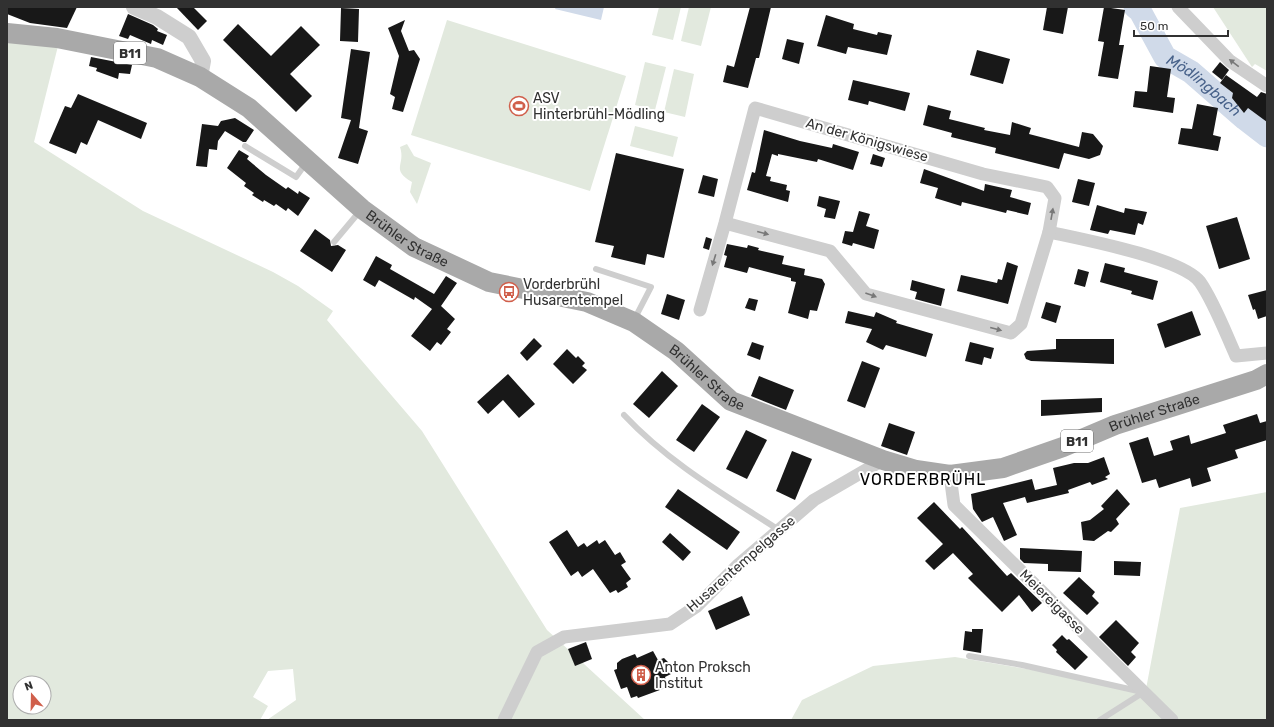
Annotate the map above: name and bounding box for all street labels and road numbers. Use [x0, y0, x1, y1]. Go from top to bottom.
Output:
road number: B11 [114, 42, 146, 64]
street label: An der Königswiese [804, 114, 930, 166]
street label: Brühler Straße [363, 206, 451, 270]
street label: Brühler Straße [666, 340, 747, 414]
street label: Brühler Straße [1106, 390, 1202, 435]
road number: B11 [1061, 430, 1093, 452]
street label: Husarentempelgasse [683, 512, 799, 616]
street label: Meiereigasse [1016, 566, 1088, 638]

